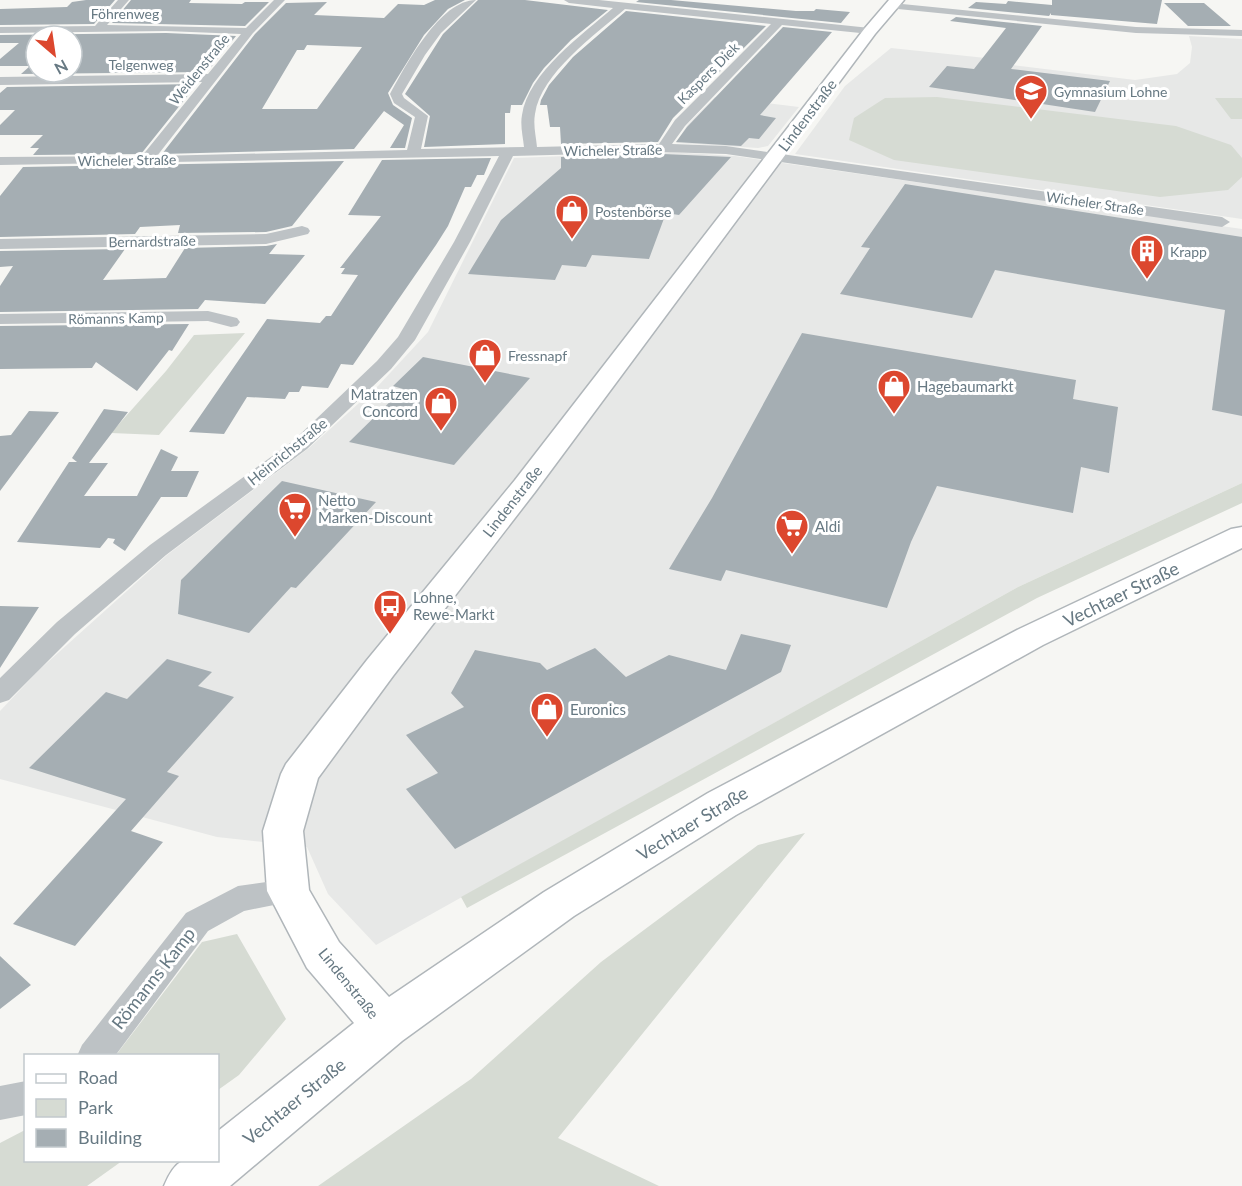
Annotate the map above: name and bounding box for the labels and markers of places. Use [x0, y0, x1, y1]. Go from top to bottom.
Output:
school or university icon: Gymnasium Lohne [1013, 73, 1049, 120]
place label: Gymnasium Lohne [1054, 83, 1167, 100]
shop icon: Postenbörse [554, 193, 590, 240]
place label: Postenbörse [595, 203, 672, 220]
building icon: Krapp [1129, 233, 1165, 280]
place label: Krapp [1170, 243, 1207, 260]
shop icon: Fressnapf [467, 337, 503, 384]
place label: Fressnapf [508, 347, 567, 364]
shop icon: Hagebaumarkt [876, 368, 912, 415]
place label: Hagebaumarkt [917, 377, 1014, 395]
place label: Matratzen Concord [351, 385, 418, 420]
shop icon: Matratzen Concord [423, 385, 459, 432]
supermarket icon: Netto Marken-Discount [277, 491, 313, 538]
place label: Netto Marken-Discount [318, 491, 433, 526]
supermarket icon: Aldi [774, 508, 810, 555]
place label: Aldi [815, 517, 841, 535]
bus stop icon: Lohne, Rewe-Markt [372, 588, 408, 635]
place label: Lohne, Rewe-Markt [413, 588, 495, 623]
shop icon: Euronics [529, 691, 565, 738]
place label: Euronics [570, 700, 626, 718]

